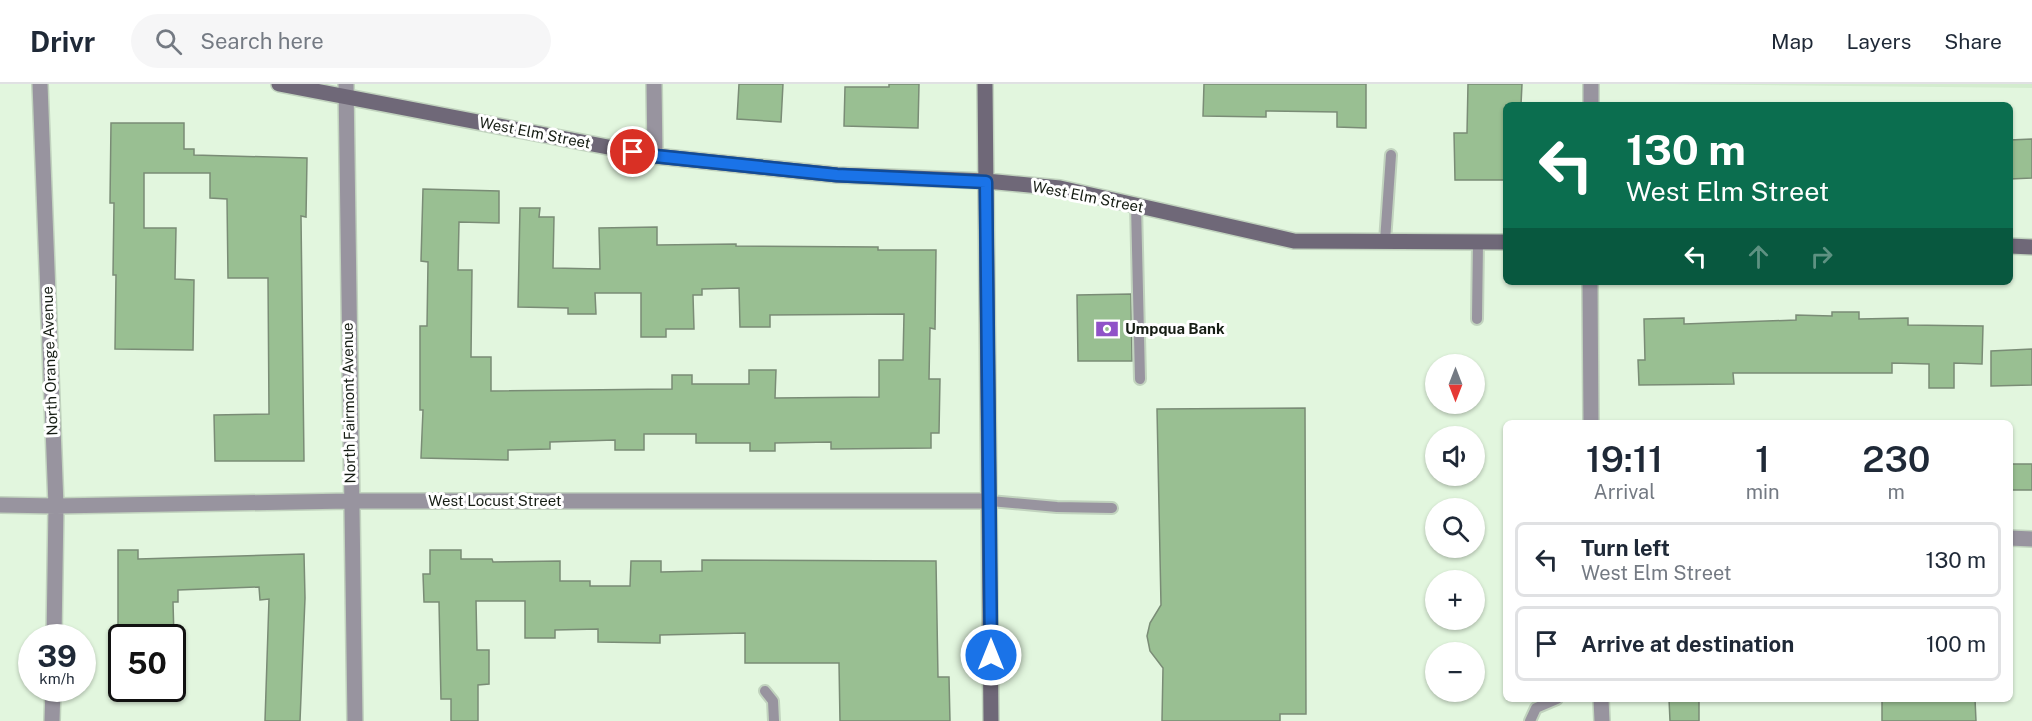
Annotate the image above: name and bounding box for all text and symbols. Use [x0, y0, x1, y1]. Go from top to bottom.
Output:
search box [131, 14, 551, 68]
text: Drivr [30, 25, 95, 58]
icon: search [152, 25, 185, 58]
text: Search here [200, 28, 324, 54]
text: Map [1771, 29, 1814, 54]
text: Layers [1847, 29, 1911, 54]
text: Share [1944, 29, 2002, 54]
street label: West Elm Street [478, 113, 592, 152]
text: 130 m [1626, 125, 1746, 174]
pin [607, 126, 658, 177]
icon: left [1527, 126, 1605, 204]
icon: arrive [616, 135, 649, 168]
text: West Elm Street [1626, 175, 1829, 207]
street label: West Elm Street [1031, 177, 1145, 216]
icon: left [1679, 240, 1712, 273]
icon: ahead [1742, 240, 1775, 273]
icon: right [1805, 240, 1838, 273]
street label: North Orange Avenue [38, 286, 61, 436]
bank icon: Umpqua Bank [1094, 316, 1120, 342]
place label: Umpqua Bank [1125, 320, 1225, 337]
street label: North Fairmont Avenue [339, 322, 358, 484]
north arrow [1425, 354, 1485, 414]
map controls [1425, 354, 1485, 702]
button: sound [1425, 426, 1485, 486]
text: 19:11 [1586, 438, 1663, 480]
text: 1 [1755, 438, 1770, 480]
text: 230 [1862, 438, 1930, 480]
text: Arrival [1593, 480, 1655, 504]
text: min [1746, 480, 1780, 504]
text: m [1888, 480, 1905, 504]
street label: West Locust Street [428, 492, 562, 509]
button: search [1425, 498, 1485, 558]
text: Turn left [1581, 535, 1670, 561]
icon: left [1530, 543, 1563, 576]
text: 130 m [1925, 547, 1986, 573]
text: West Elm Street [1581, 561, 1732, 585]
button: + [1425, 570, 1485, 630]
position arrow [959, 623, 1023, 687]
speed limit sign: 50 [108, 624, 186, 702]
icon: arrive [1530, 627, 1563, 660]
text: Arrive at destination [1581, 631, 1794, 657]
text: 100 m [1926, 631, 1986, 657]
text: 39 [37, 638, 77, 674]
button: − [1425, 642, 1485, 702]
text: km/h [39, 670, 75, 687]

